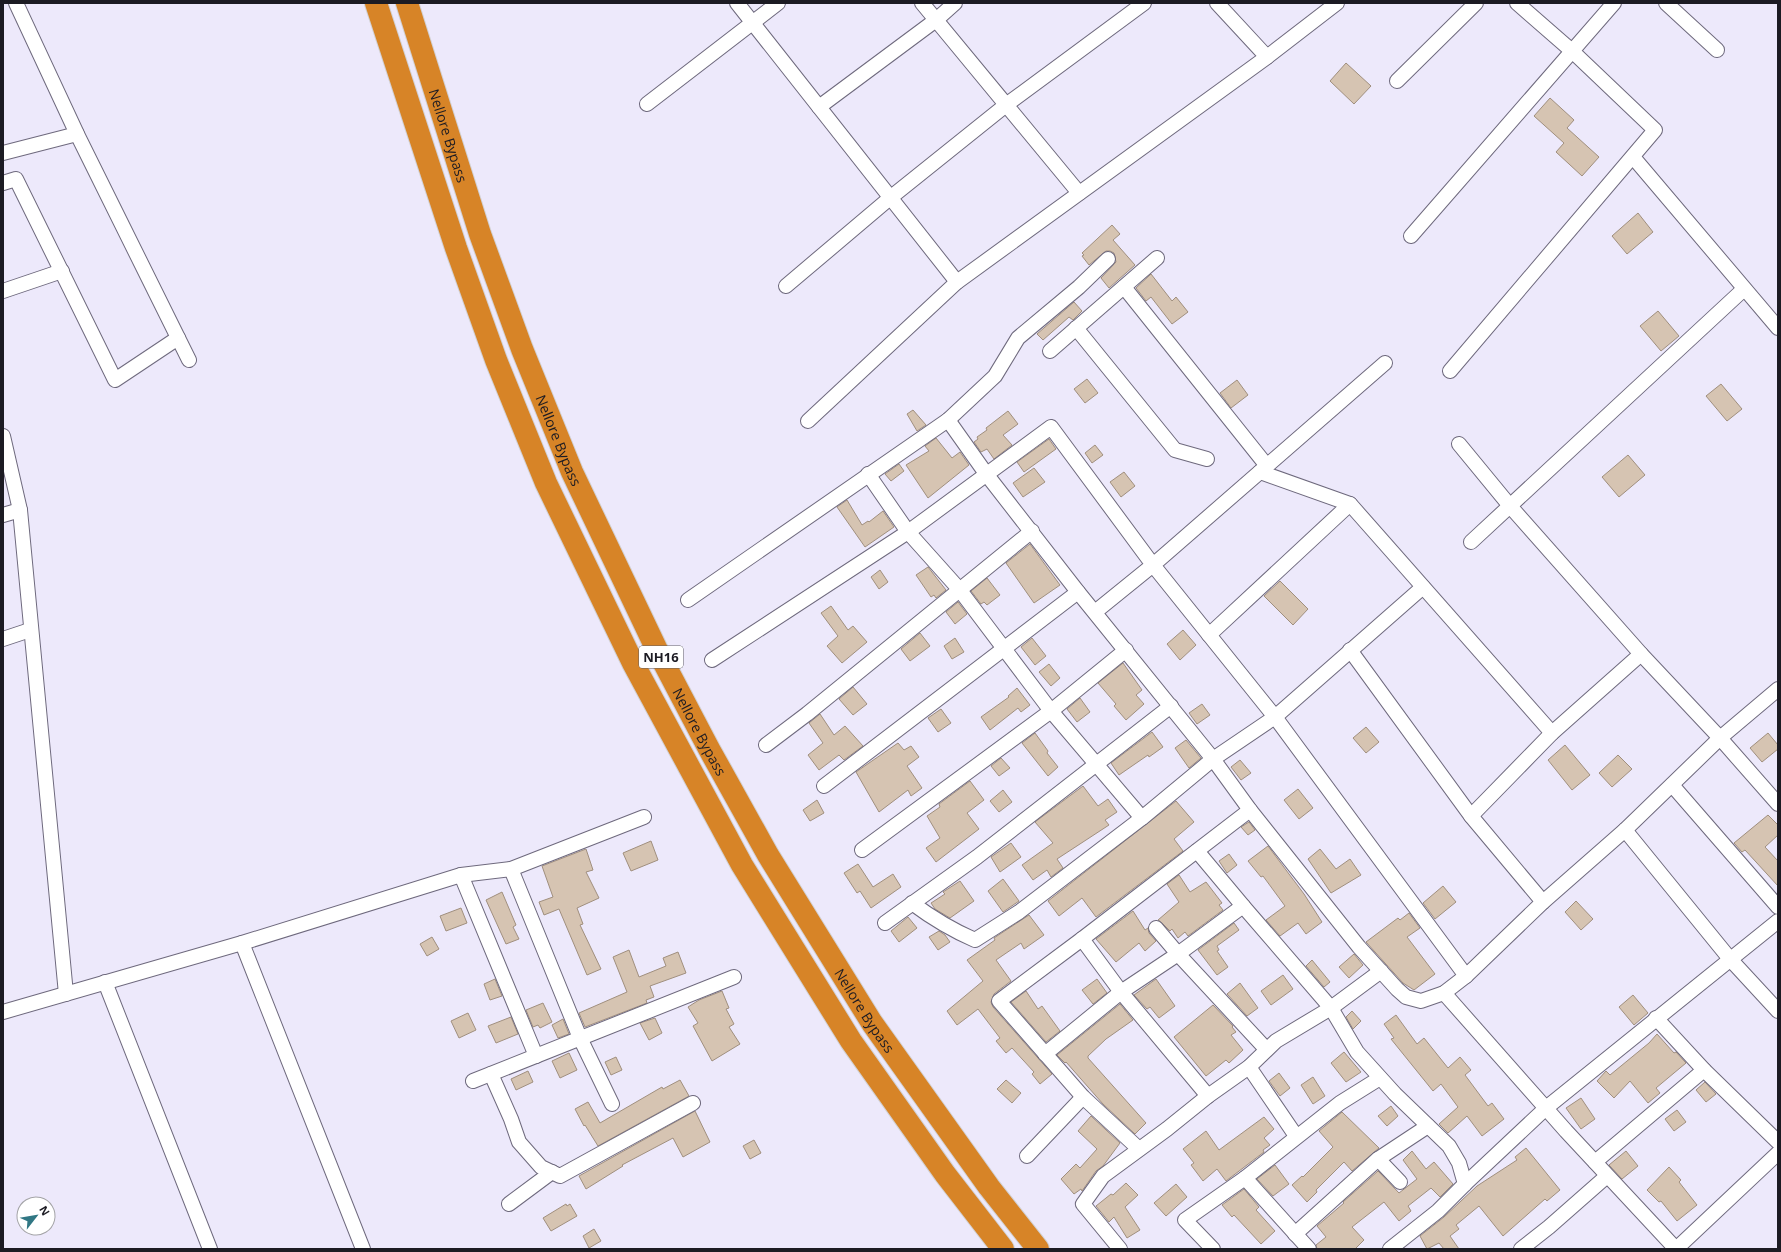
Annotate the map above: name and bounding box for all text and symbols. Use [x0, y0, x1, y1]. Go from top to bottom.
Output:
street label: Nellore Bypass [425, 86, 473, 185]
street label: Nellore Bypass [532, 392, 587, 489]
road number: NH16 [639, 646, 683, 668]
street label: Nellore Bypass [669, 684, 732, 779]
street label: Nellore Bypass [831, 965, 900, 1056]
north arrow [16, 1196, 56, 1236]
text: N [36, 1203, 54, 1218]

